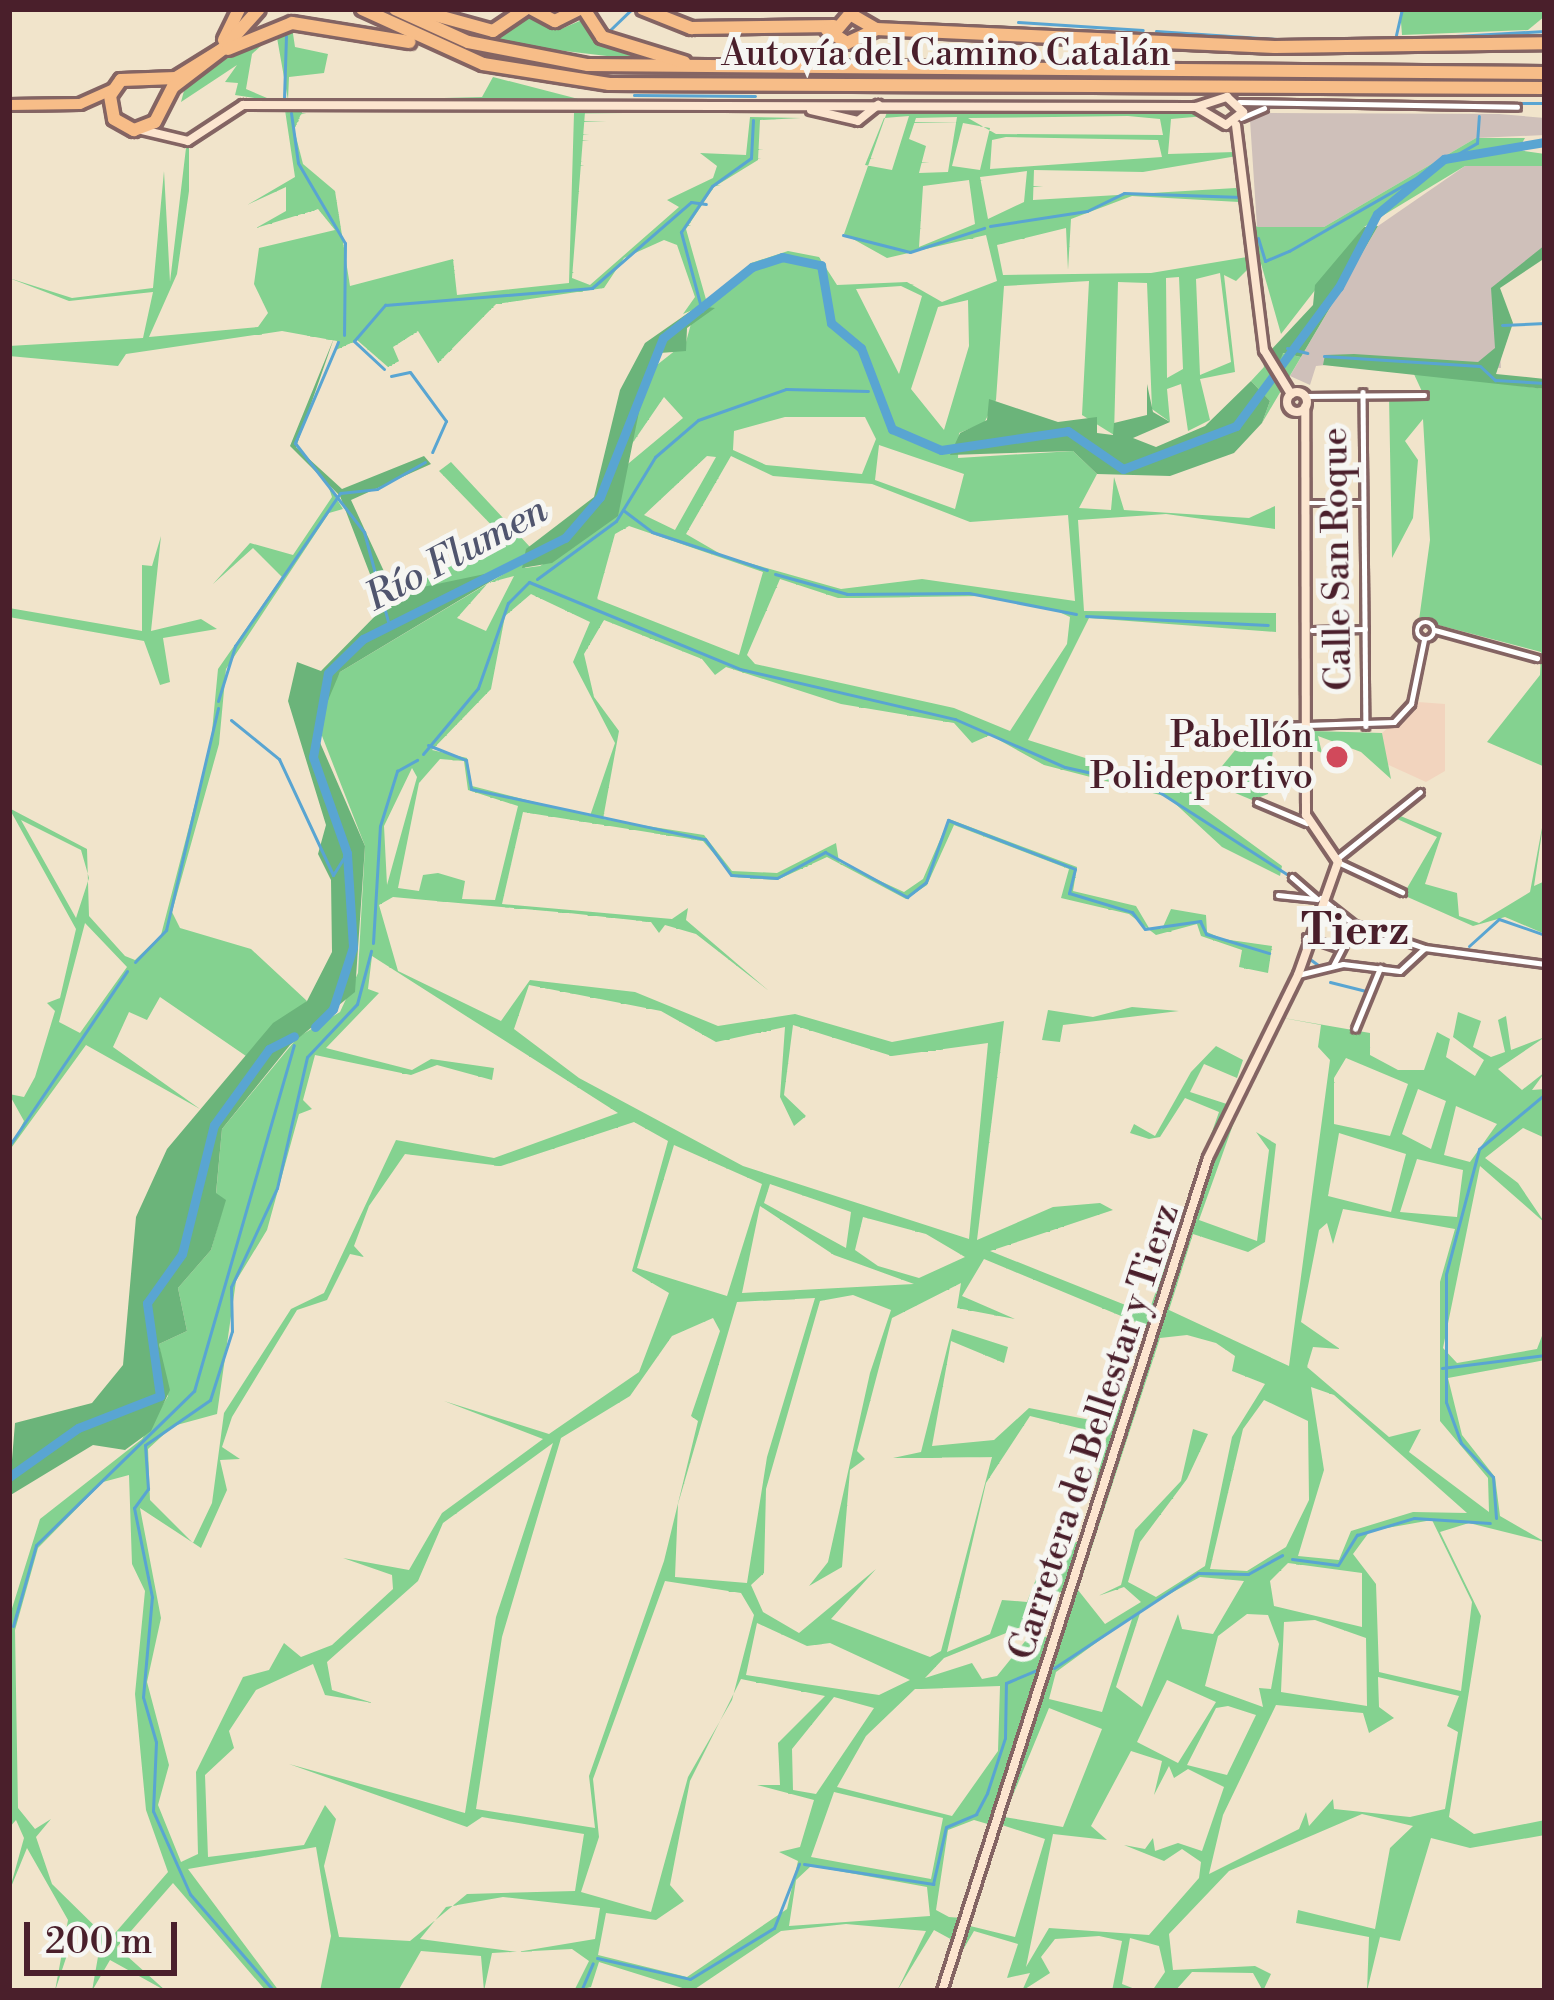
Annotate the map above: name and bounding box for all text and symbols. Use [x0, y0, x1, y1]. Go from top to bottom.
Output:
street label: Autovía del Camino Catalán [721, 33, 1171, 77]
street label: Calle San Roque [1314, 427, 1362, 691]
water label: Río Flumen [358, 488, 556, 622]
place label: Pabellón Polideportivo [1090, 714, 1313, 799]
marker: Pabellón Polideportivo [1324, 744, 1350, 770]
district label: Tierz [1301, 907, 1409, 957]
street label: Carretera de Bellestar y Tierz [1001, 1199, 1189, 1665]
scale bar [30, 1898, 183, 1972]
text: 200 m [45, 1920, 152, 1965]

